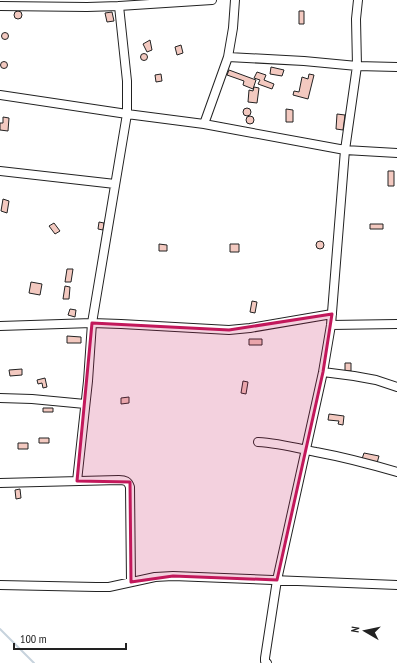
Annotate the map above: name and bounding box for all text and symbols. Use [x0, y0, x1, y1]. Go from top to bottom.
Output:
north arrow [345, 611, 385, 651]
scale bar [14, 625, 126, 651]
text: N [348, 625, 363, 633]
text: 100 m [20, 631, 47, 646]

